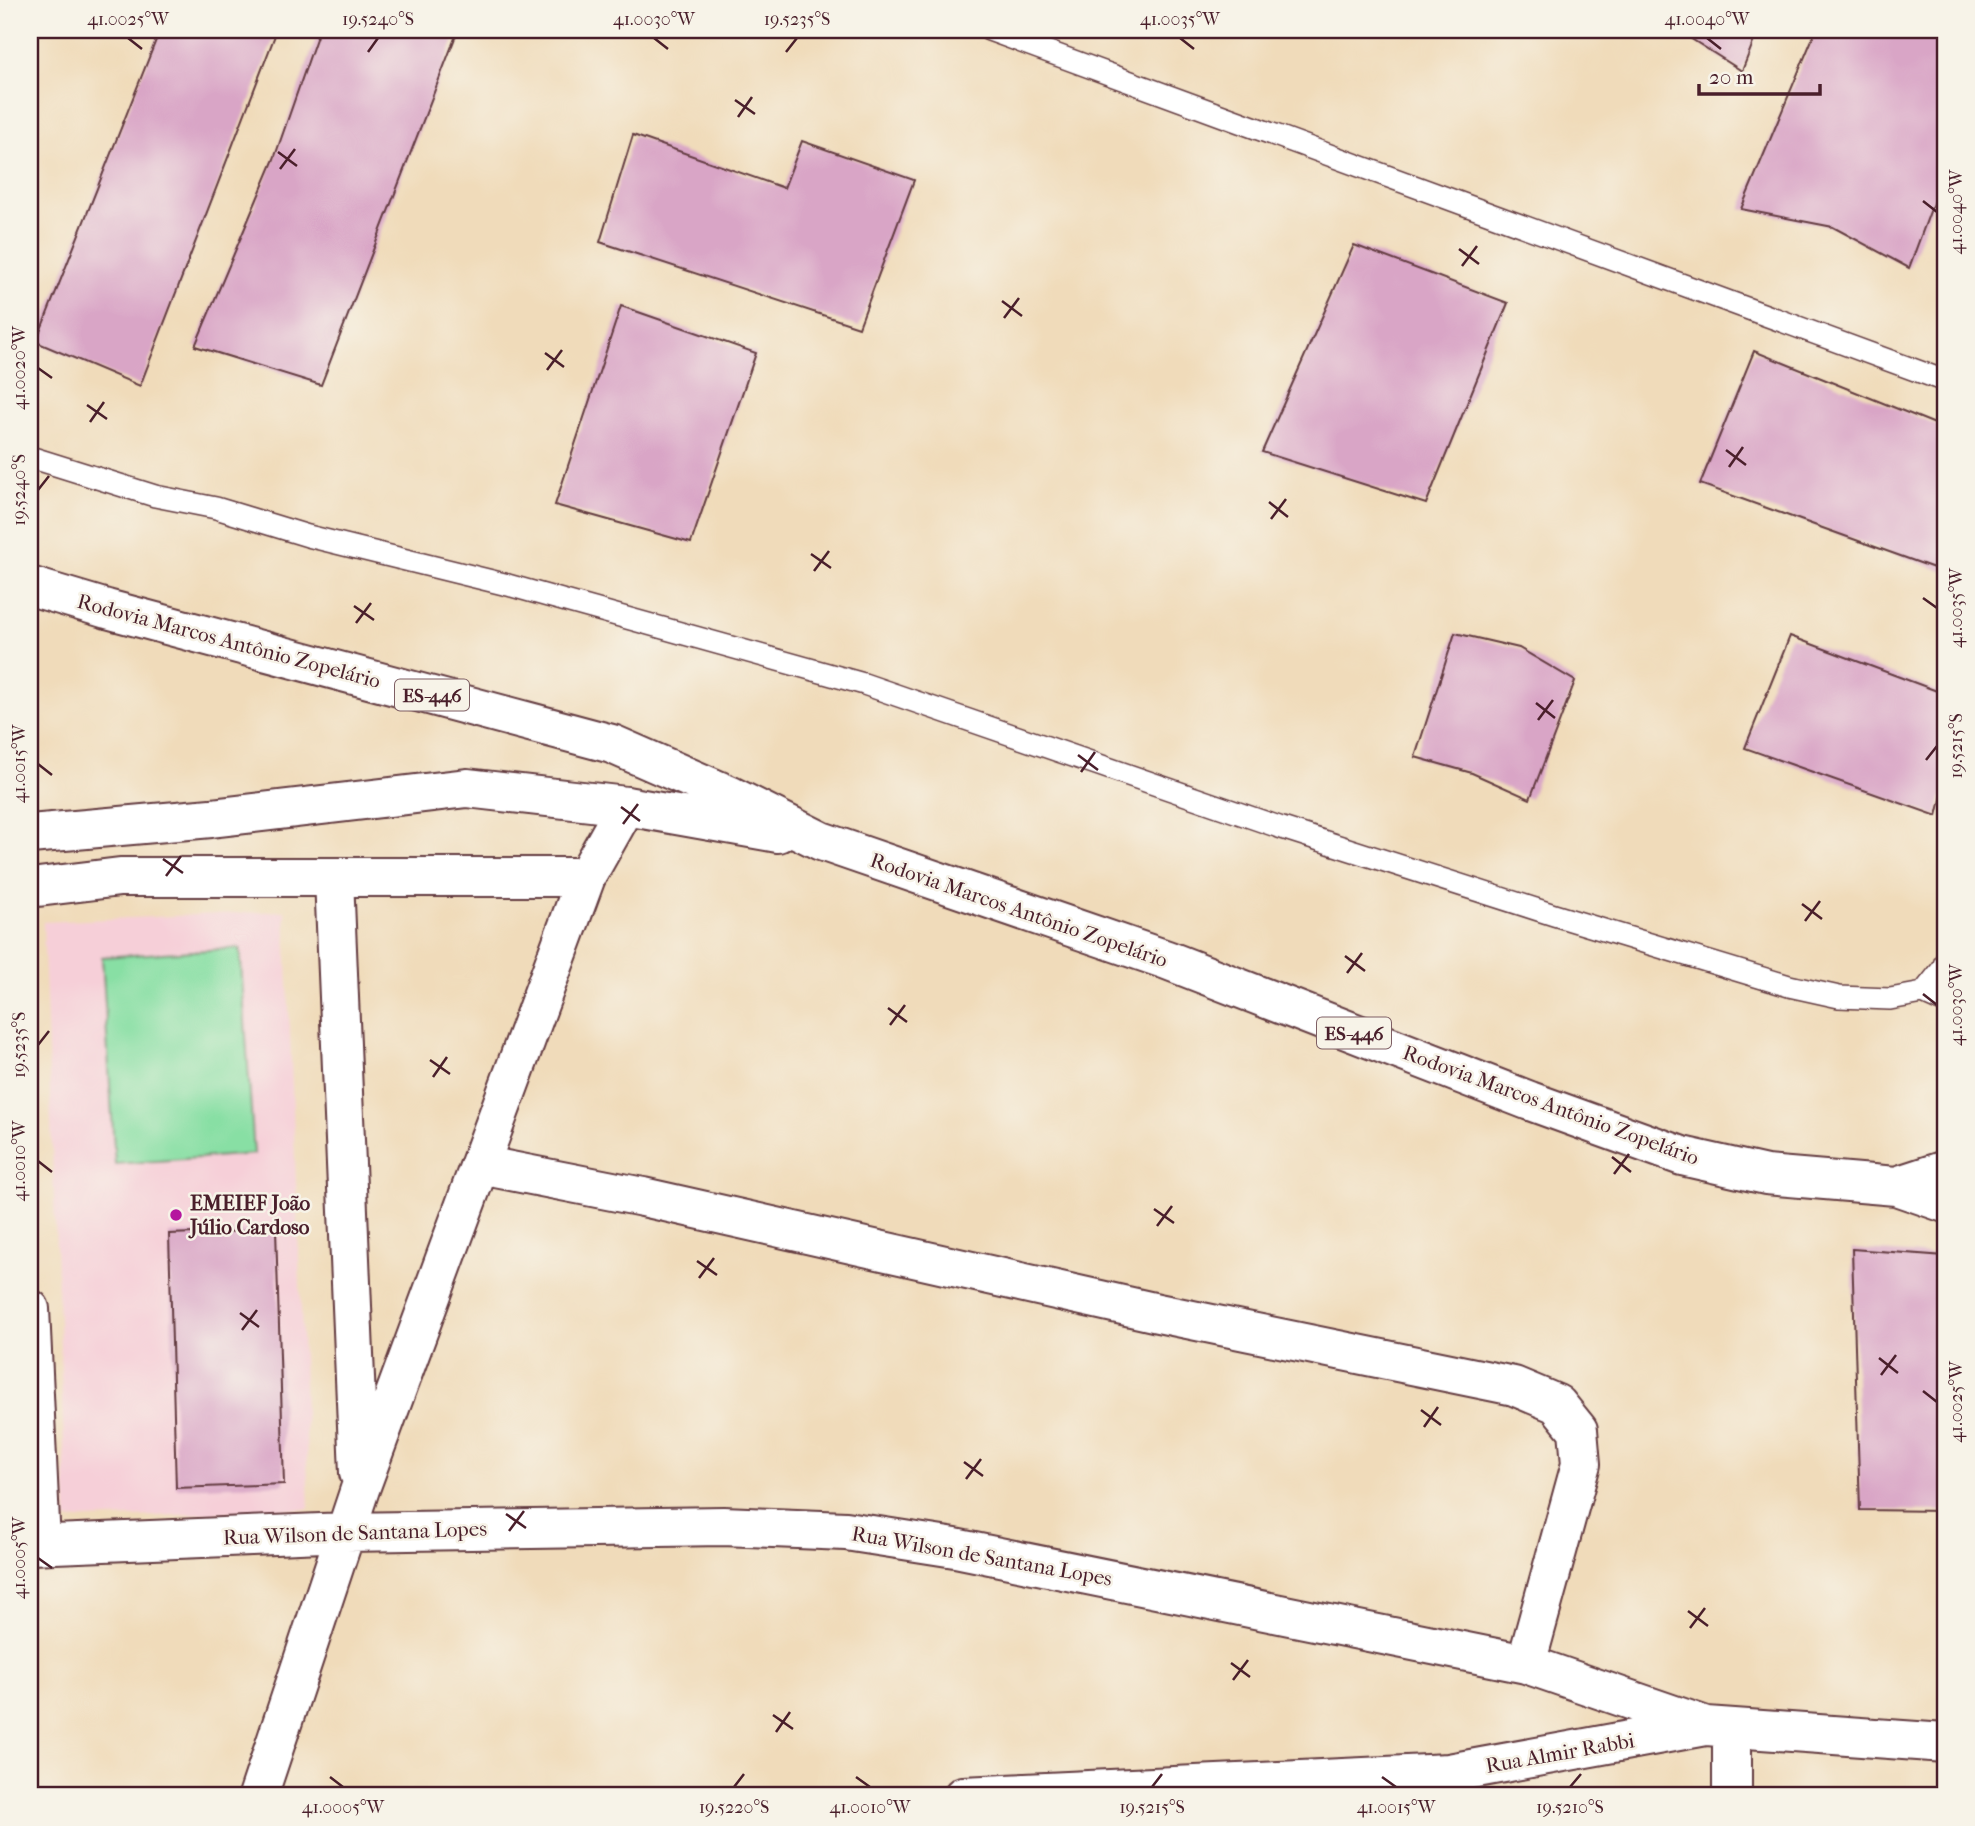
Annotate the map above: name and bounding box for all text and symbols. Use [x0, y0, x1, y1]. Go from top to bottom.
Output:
text: 41.0025°W [87, 9, 170, 30]
text: 19.5240°S [342, 9, 414, 30]
text: 41.0030°W [613, 9, 696, 30]
text: 19.5235°S [764, 9, 830, 30]
text: 41.0035°W [1140, 9, 1221, 30]
text: 41.0040°W [1665, 9, 1751, 30]
scale bar [1699, 52, 1819, 96]
text: 20 m [1709, 65, 1754, 89]
text: 41.0040°W [1946, 168, 1967, 254]
text: 41.0020°W [9, 325, 30, 410]
text: 19.5240°S [9, 454, 30, 526]
text: 41.0035°W [1946, 567, 1967, 648]
street label: Rodovia Marcos Antônio Zopelário [75, 589, 383, 693]
road number: ES-446 [395, 680, 469, 710]
text: 19.5215°S [1946, 713, 1967, 779]
text: 41.0015°W [9, 723, 30, 803]
street label: Rodovia Marcos Antônio Zopelário [867, 848, 1171, 972]
text: 41.0030°W [1946, 963, 1967, 1046]
text: 19.5235°S [9, 1012, 30, 1078]
road number: ES-446 [1317, 1018, 1391, 1049]
street label: Rodovia Marcos Antônio Zopelário [1400, 1040, 1702, 1170]
text: 41.0010°W [9, 1119, 30, 1201]
place label: EMEIEF João Júlio Cardoso [188, 1191, 310, 1239]
marker: EMEIEF João Júlio Cardoso [168, 1207, 184, 1223]
text: 41.0025°W [1946, 1360, 1967, 1443]
text: 41.0005°W [9, 1516, 30, 1599]
street label: Rua Wilson de Santana Lopes [223, 1516, 488, 1550]
street label: Rua Wilson de Santana Lopes [850, 1521, 1114, 1591]
street label: Rua Almir Rabbi [1484, 1728, 1636, 1778]
text: 41.0005°W [302, 1797, 385, 1818]
text: 19.5220°S [699, 1797, 769, 1818]
text: 41.0010°W [830, 1797, 912, 1818]
text: 19.5215°S [1119, 1797, 1185, 1818]
text: 41.0015°W [1357, 1797, 1437, 1818]
text: 19.5210°S [1536, 1797, 1604, 1818]

